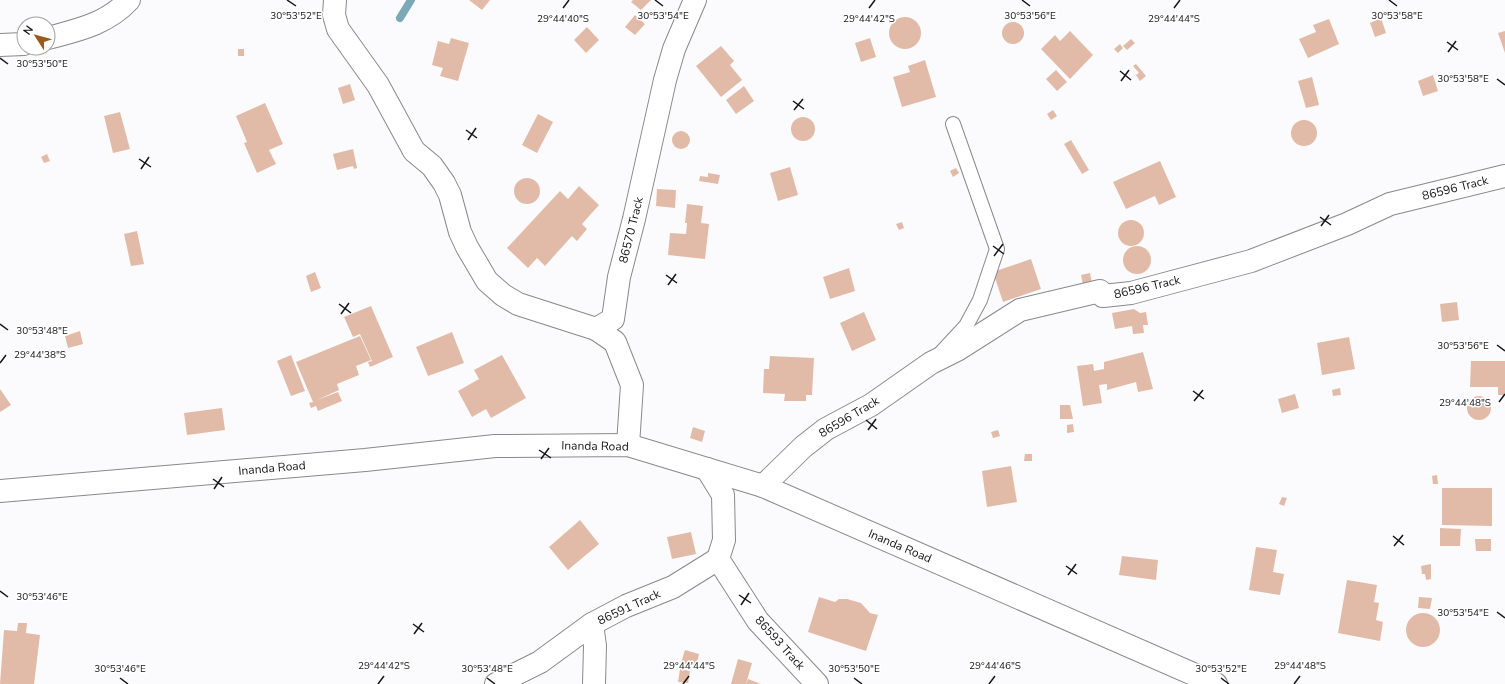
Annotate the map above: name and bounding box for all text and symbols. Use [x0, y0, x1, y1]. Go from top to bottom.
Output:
text: 30°53'52"E [270, 9, 322, 23]
text: 30°53'54"E [637, 9, 689, 23]
text: 30°53'56"E [1004, 9, 1056, 23]
text: 30°53'58"E [1371, 9, 1423, 23]
text: 29°44'40"S [537, 12, 589, 26]
text: 29°44'42"S [843, 12, 895, 26]
text: 29°44'44"S [1148, 12, 1200, 26]
north arrow [16, 16, 56, 56]
text: N [20, 23, 37, 38]
text: 30°53'50"E [16, 57, 68, 71]
text: 30°53'58"E [1437, 72, 1489, 86]
street label: 86596 Track [1420, 172, 1491, 204]
street label: 86570 Track [615, 194, 647, 265]
street label: 86596 Track [1112, 271, 1183, 302]
text: 30°53'48"E [16, 324, 68, 338]
text: 30°53'56"E [1437, 339, 1489, 353]
text: 29°44'38"S [14, 348, 66, 362]
street label: 86596 Track [816, 392, 883, 441]
text: 29°44'48"S [1439, 396, 1491, 410]
street label: Inanda Road [561, 437, 629, 455]
street label: Inanda Road [238, 457, 306, 479]
street label: Inanda Road [866, 525, 934, 567]
street label: 86591 Track [595, 585, 664, 629]
text: 30°53'46"E [16, 590, 68, 604]
text: 30°53'54"E [1437, 606, 1489, 620]
street label: 86593 Track [751, 613, 809, 674]
text: 29°44'42"S [358, 659, 410, 673]
text: 29°44'44"S [663, 659, 715, 673]
text: 29°44'46"S [969, 659, 1021, 673]
text: 29°44'48"S [1274, 659, 1326, 673]
text: 30°53'46"E [94, 662, 146, 676]
text: 30°53'48"E [461, 662, 513, 676]
text: 30°53'50"E [828, 662, 880, 676]
text: 30°53'52"E [1195, 662, 1247, 676]

